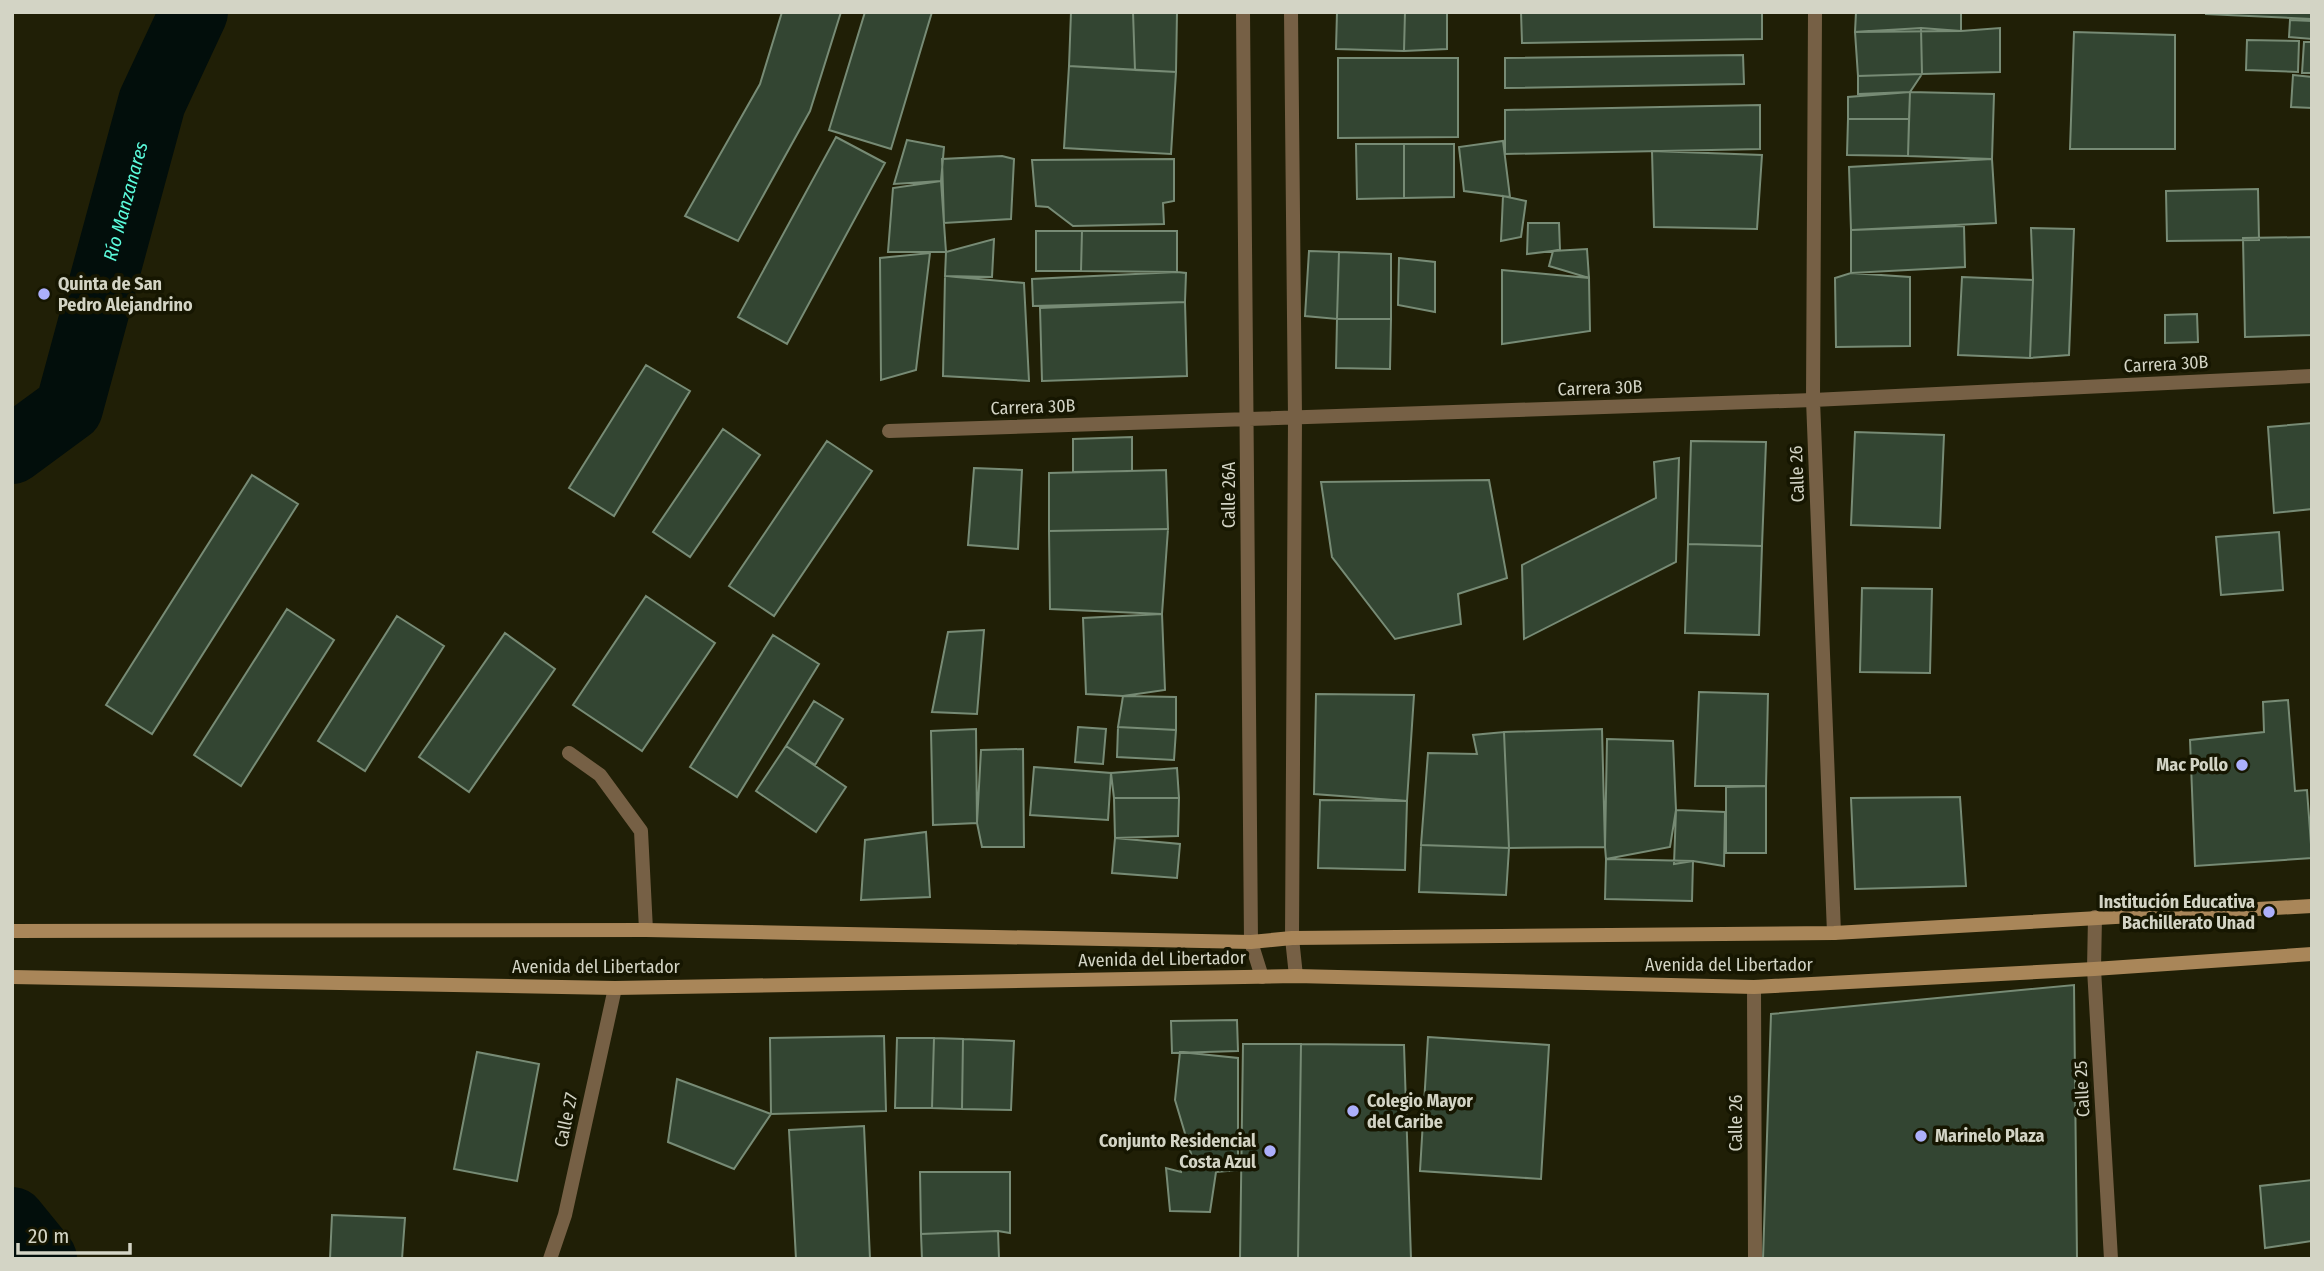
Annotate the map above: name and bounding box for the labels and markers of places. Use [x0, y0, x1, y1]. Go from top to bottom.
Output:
place label: Quinta de San Pedro Alejandrino [58, 273, 193, 316]
marker: Quinta de San Pedro Alejandrino [36, 286, 52, 302]
place label: Mac Pollo [2156, 754, 2228, 776]
marker: Mac Pollo [2234, 757, 2250, 773]
place label: Institución Educativa Bachillerato Unad [2099, 891, 2255, 934]
marker: Institución Educativa Bachillerato Unad [2261, 904, 2277, 920]
place label: Colegio Mayor del Caribe [1367, 1090, 1473, 1133]
marker: Colegio Mayor del Caribe [1345, 1103, 1361, 1119]
place label: Marinelo Plaza [1935, 1125, 2045, 1147]
marker: Marinelo Plaza [1913, 1128, 1929, 1144]
place label: Conjunto Residencial Costa Azul [1099, 1130, 1256, 1173]
marker: Conjunto Residencial Costa Azul [1262, 1143, 1278, 1159]

